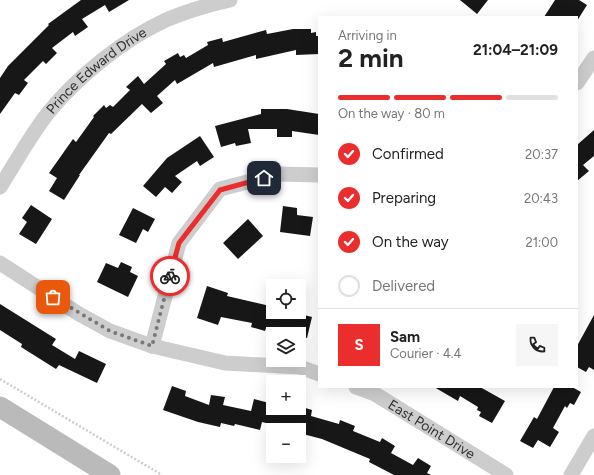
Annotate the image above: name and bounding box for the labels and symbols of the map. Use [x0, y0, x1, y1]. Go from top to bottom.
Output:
street label: Prince Edward Drive [43, 23, 150, 117]
pin [247, 161, 281, 195]
courier [150, 256, 190, 296]
pin [36, 280, 70, 314]
street label: East Point Drive [385, 396, 479, 463]

